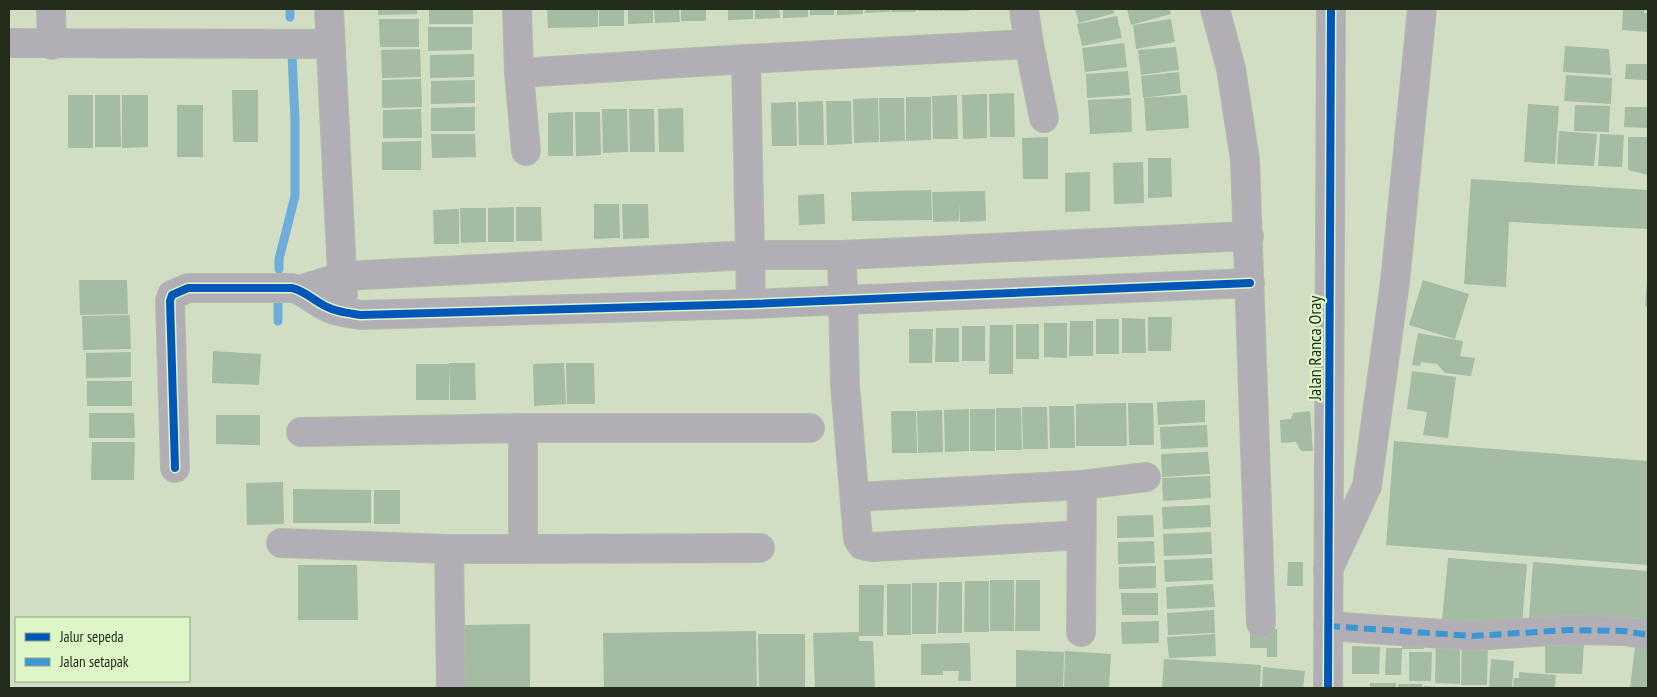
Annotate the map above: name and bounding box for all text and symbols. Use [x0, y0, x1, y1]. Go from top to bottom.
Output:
street label: Jalan Ranca Oray [1303, 295, 1326, 401]
legend [15, 617, 190, 682]
text: Jalur sepeda [59, 627, 123, 646]
text: Jalan setapak [59, 652, 129, 671]

